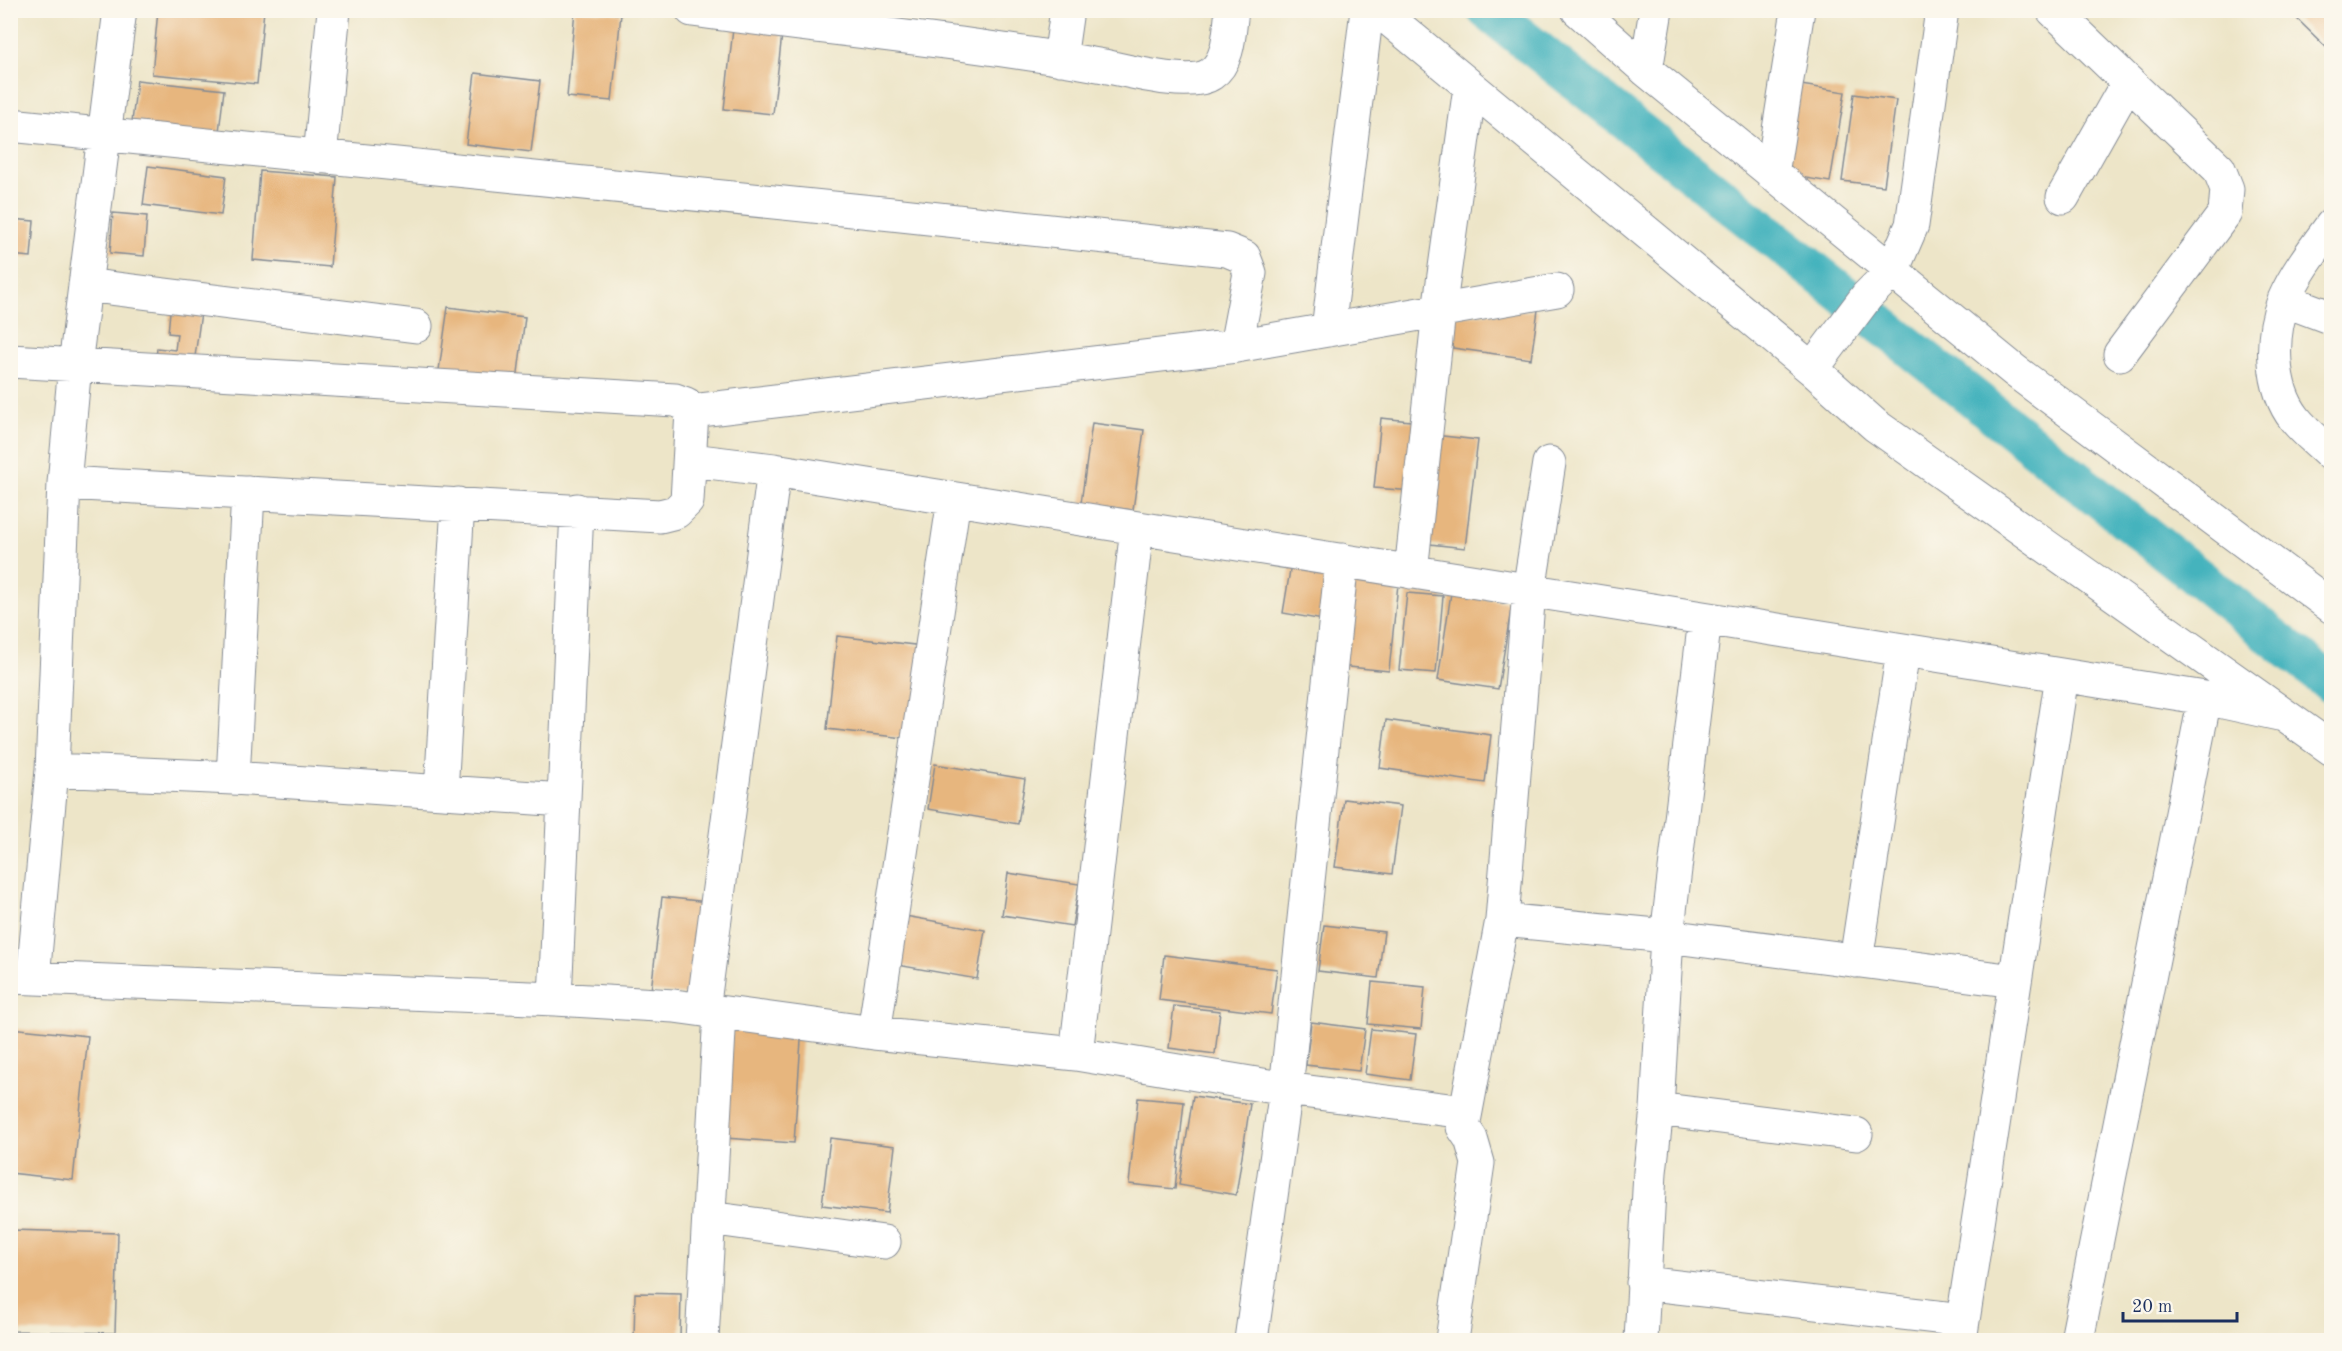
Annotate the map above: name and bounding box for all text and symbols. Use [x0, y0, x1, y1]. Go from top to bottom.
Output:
scale bar [2123, 1285, 2237, 1323]
text: 20 m [2132, 1298, 2172, 1316]

